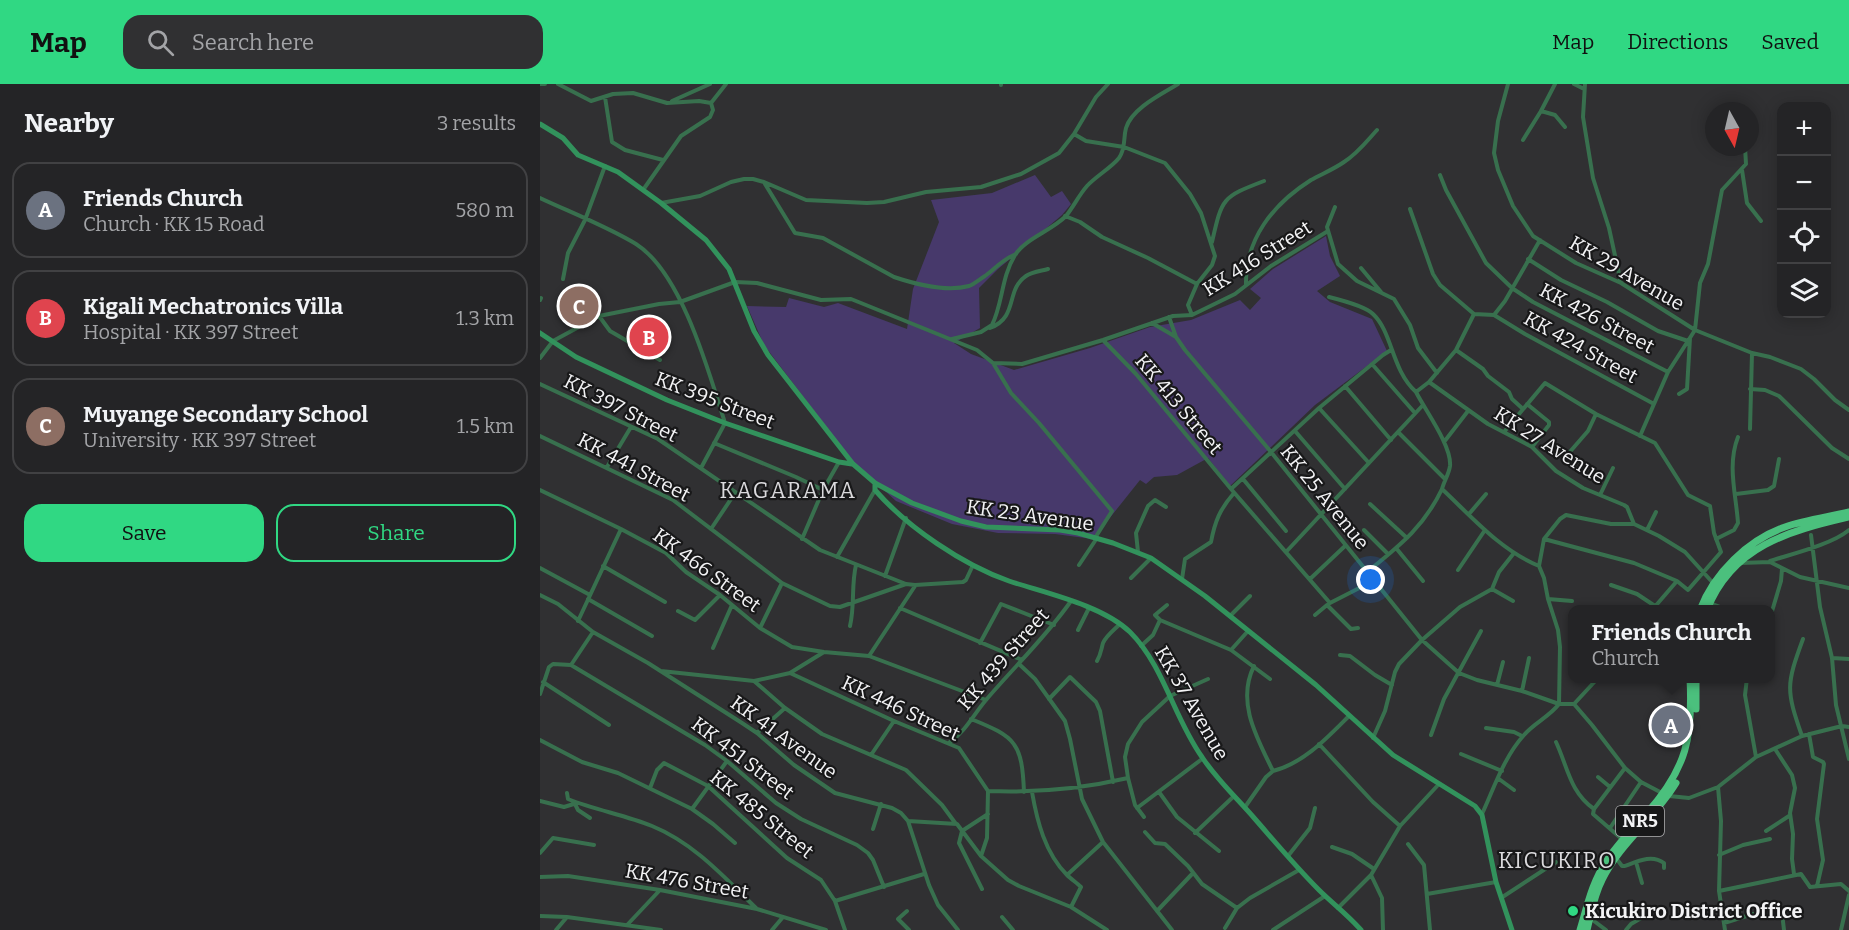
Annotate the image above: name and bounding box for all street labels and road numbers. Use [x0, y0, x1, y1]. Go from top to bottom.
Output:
street label: KK 416 Street [1198, 215, 1316, 301]
street label: KK 29 Avenue [1565, 230, 1689, 316]
street label: KK 426 Street [1536, 278, 1658, 358]
street label: KK 424 Street [1520, 306, 1642, 388]
street label: KK 413 Street [1130, 349, 1228, 459]
street label: KK 395 Street [652, 366, 778, 434]
street label: KK 397 Street [560, 369, 682, 447]
street label: KK 27 Avenue [1490, 401, 1610, 489]
street label: KK 441 Street [574, 427, 694, 507]
street label: KK 25 Avenue [1276, 440, 1374, 554]
street label: KK 23 Avenue [965, 494, 1095, 536]
street label: KK 466 Street [648, 523, 766, 617]
street label: KK 439 Street [952, 603, 1054, 715]
street label: KK 37 Avenue [1150, 642, 1234, 764]
street label: KK 446 Street [838, 670, 964, 746]
street label: KK 41 Avenue [726, 690, 842, 784]
street label: KK 451 Street [687, 712, 799, 804]
street label: KK 485 Street [705, 765, 819, 863]
road number: NR5 [1616, 806, 1664, 836]
street label: KK 476 Street [623, 858, 751, 904]

